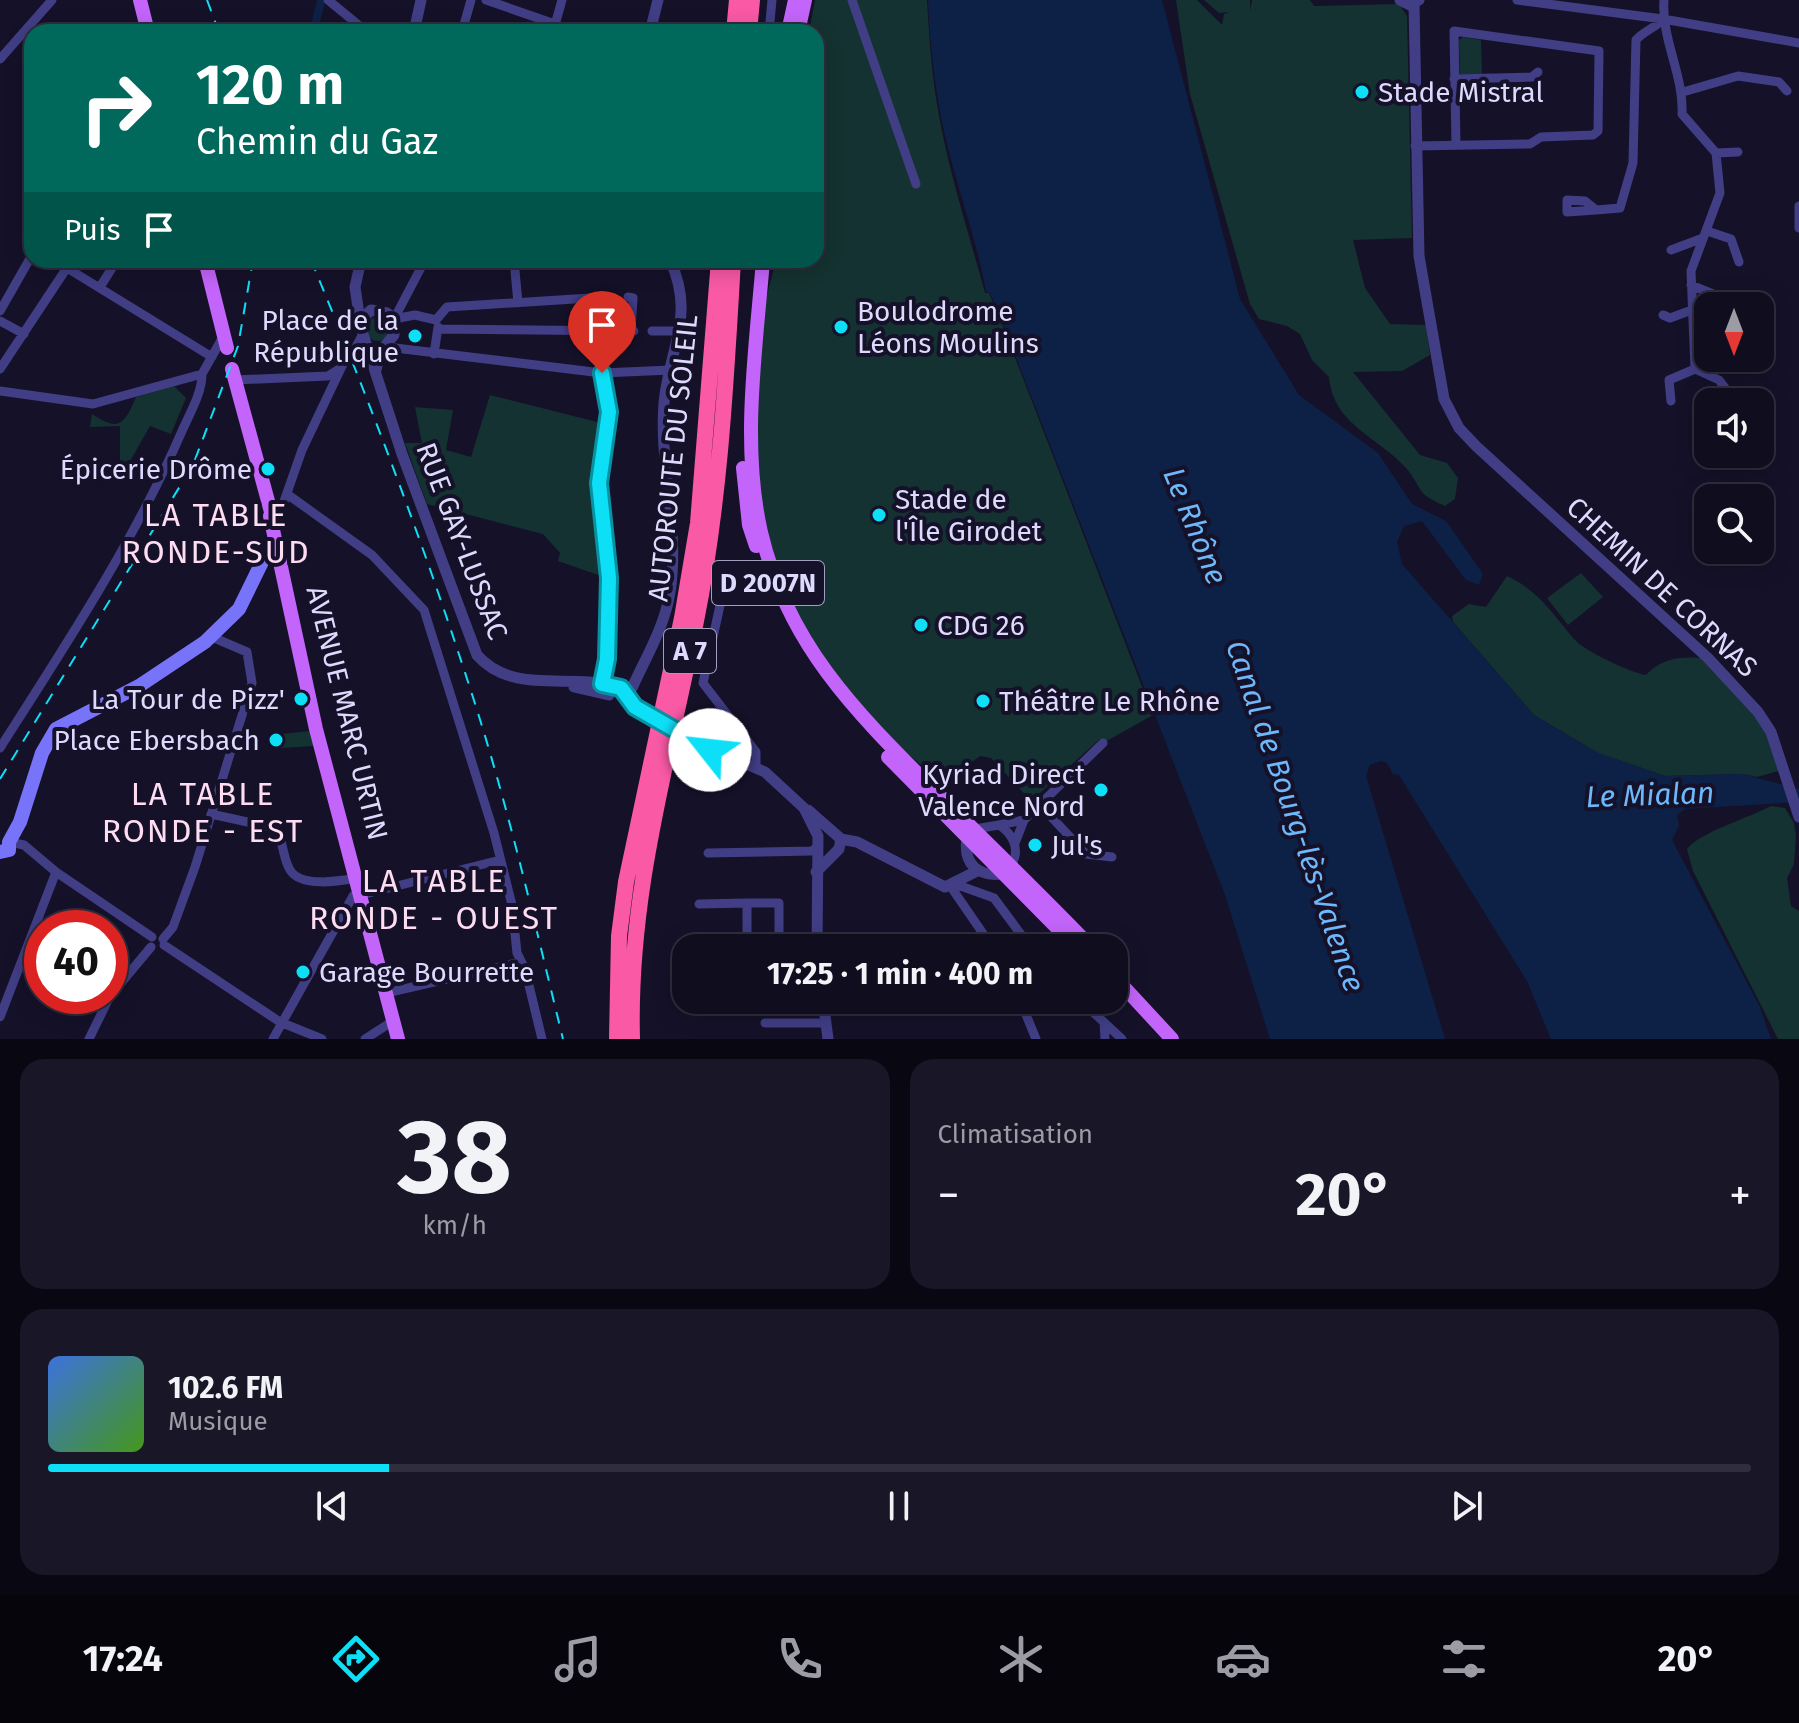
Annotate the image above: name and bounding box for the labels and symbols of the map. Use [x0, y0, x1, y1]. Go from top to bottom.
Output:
place label: Stade Mistral [1378, 76, 1544, 109]
marker: Stade Mistral [1353, 83, 1371, 101]
pin [568, 291, 636, 373]
north arrow [1694, 292, 1774, 372]
place label: Boulodrome Léons Moulins [857, 295, 1039, 360]
place label: Place de la République [253, 304, 399, 369]
street label: AUTOROUTE DU SOLEIL [642, 313, 704, 603]
marker: Boulodrome Léons Moulins [832, 318, 850, 336]
marker: Place de la République [406, 327, 424, 345]
street label: RUE GAY-LUSSAC [409, 438, 515, 644]
place label: Épicerie Drôme [60, 453, 252, 486]
marker: Épicerie Drôme [259, 460, 277, 478]
water label: Le Rhône [1155, 462, 1235, 590]
place label: Stade de l'Île Girodet [895, 483, 1043, 548]
street label: CHEMIN DE CORNAS [1560, 490, 1764, 684]
district label: LA TABLE RONDE-SUD [121, 496, 311, 571]
marker: Stade de l'Île Girodet [870, 506, 888, 524]
road number: D 2007N [712, 561, 824, 605]
street label: AVENUE MARC URTIN [299, 583, 395, 843]
place label: CDG 26 [937, 609, 1025, 642]
marker: CDG 26 [912, 616, 930, 634]
road number: A 7 [664, 629, 716, 673]
water label: Canal de Bourg-lès-Valence [1218, 636, 1372, 996]
place label: La Tour de Pizz' [91, 683, 285, 716]
place label: Théâtre Le Rhône [999, 685, 1220, 718]
marker: La Tour de Pizz' [292, 690, 310, 708]
marker: Théâtre Le Rhône [974, 692, 992, 710]
position arrow [668, 708, 752, 792]
place label: Place Ebersbach [53, 724, 260, 757]
marker: Place Ebersbach [267, 731, 285, 749]
place label: Kyriad Direct Valence Nord [918, 758, 1086, 823]
district label: LA TABLE RONDE - EST [102, 775, 304, 850]
water label: Le Mialan [1585, 775, 1715, 815]
marker: Kyriad Direct Valence Nord [1092, 781, 1110, 799]
place label: Jul's [1051, 829, 1103, 862]
marker: Jul's [1026, 836, 1044, 854]
district label: LA TABLE RONDE - OUEST [309, 862, 559, 937]
speed limit sign: 40 [24, 910, 128, 1014]
place label: Garage Bourrette [319, 956, 534, 989]
marker: Garage Bourrette [294, 963, 312, 981]

